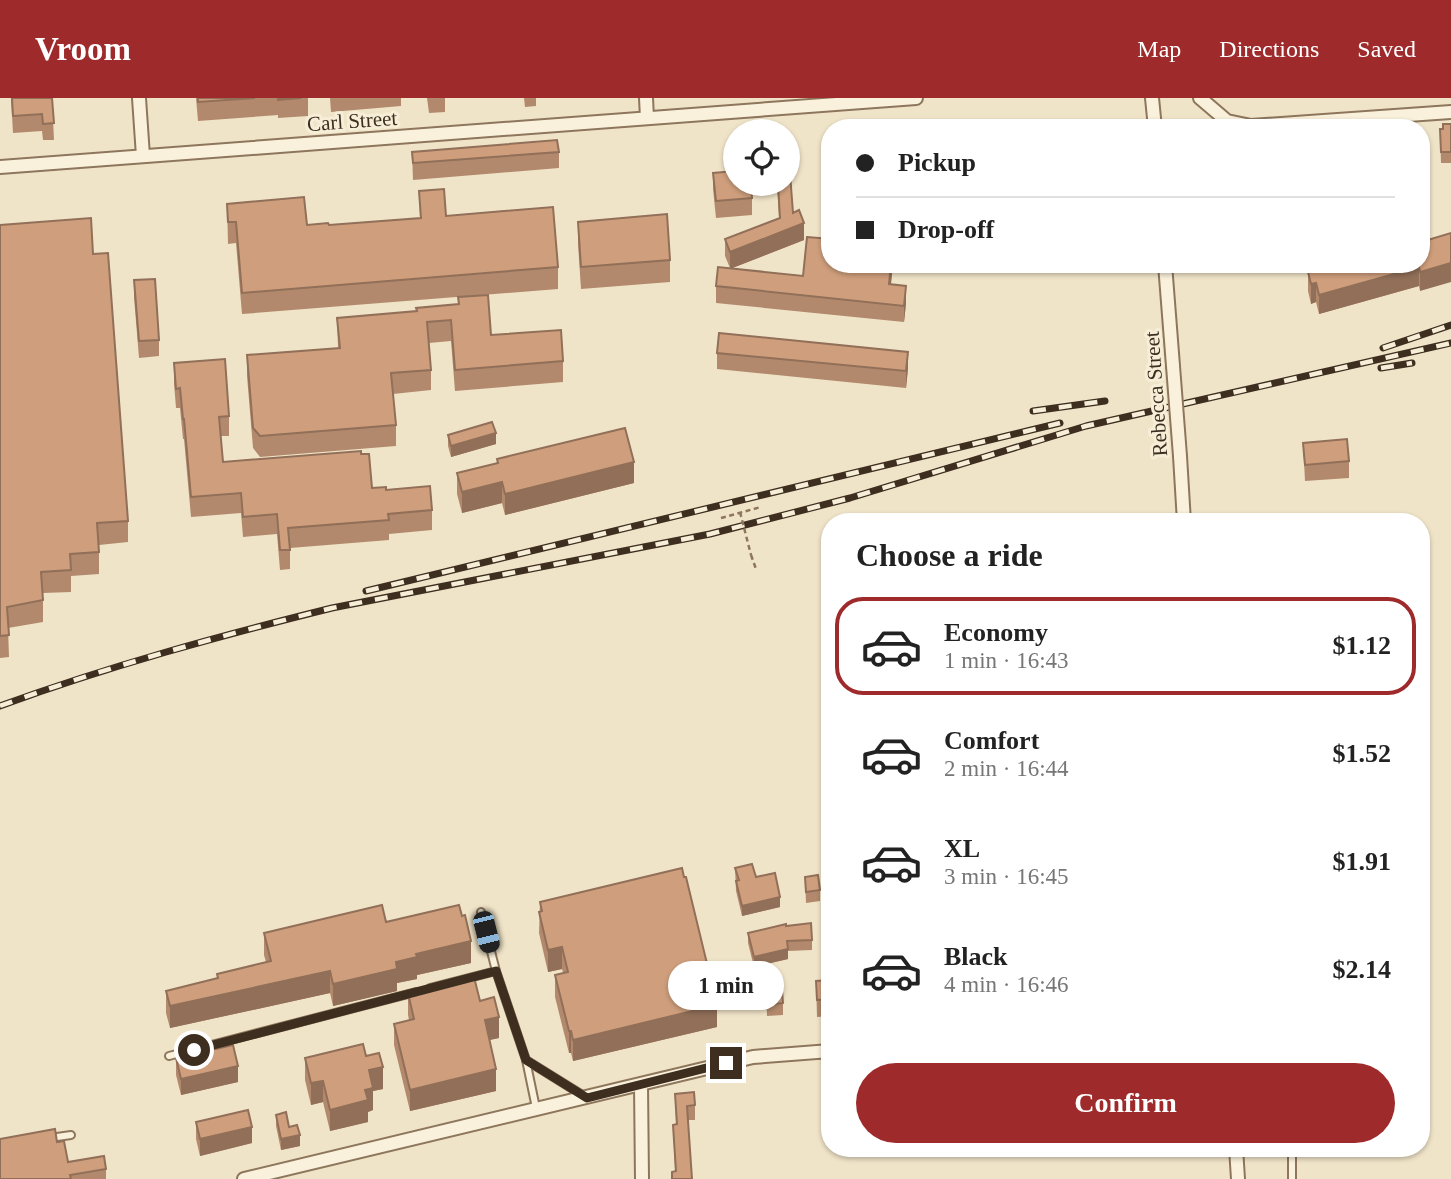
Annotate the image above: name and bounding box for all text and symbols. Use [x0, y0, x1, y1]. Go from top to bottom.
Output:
text: Vroom [35, 31, 131, 67]
text: Map [1137, 36, 1181, 62]
text: Directions [1219, 36, 1319, 62]
text: Saved [1357, 36, 1416, 62]
street label: Carl Street [306, 106, 398, 136]
map controls [723, 119, 800, 196]
button: locate [723, 119, 800, 196]
text: Pickup [898, 148, 976, 177]
text: Drop-off [898, 215, 994, 244]
street label: Rebecca Street [1140, 330, 1172, 457]
text: Choose a ride [856, 537, 1043, 573]
icon: car [860, 615, 923, 678]
text: Economy [944, 618, 1048, 647]
text: $1.12 [1333, 631, 1391, 660]
text: 1 min · 16:43 [944, 648, 1069, 673]
icon: car [860, 723, 923, 786]
text: Comfort [944, 726, 1039, 755]
text: $1.52 [1333, 739, 1391, 768]
text: 2 min · 16:44 [944, 756, 1069, 781]
icon: car [860, 831, 923, 894]
text: XL [944, 834, 980, 863]
text: $1.91 [1333, 847, 1391, 876]
text: 3 min · 16:45 [944, 864, 1069, 889]
car [471, 909, 502, 955]
icon: car [860, 939, 923, 1002]
text: Black [944, 942, 1008, 971]
text: $2.14 [1333, 955, 1391, 984]
callout: 1 min [668, 962, 784, 1010]
text: 4 min · 16:46 [944, 972, 1069, 997]
text: 1 min [698, 973, 754, 998]
route start [178, 1034, 210, 1066]
route end [710, 1047, 742, 1079]
button: Confirm [856, 1063, 1395, 1143]

